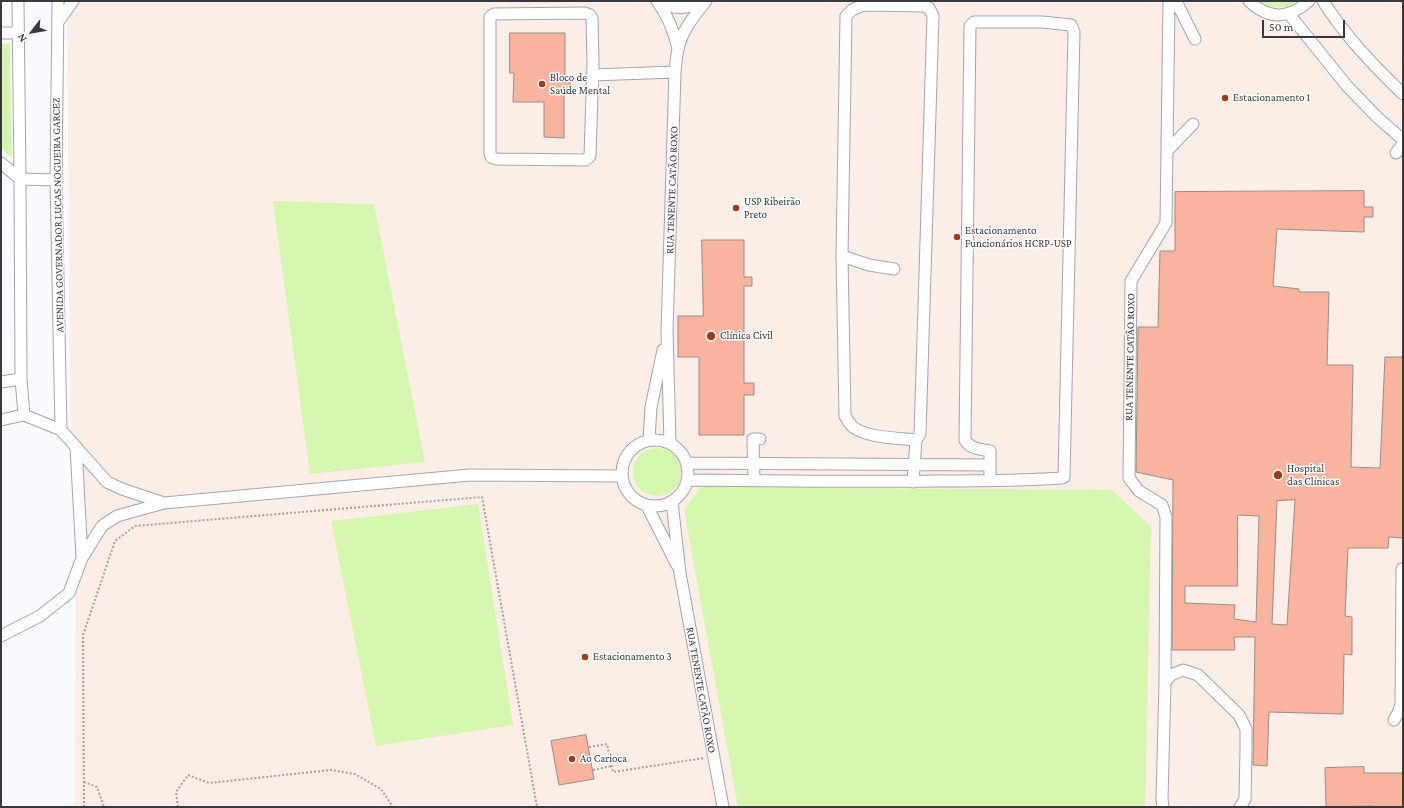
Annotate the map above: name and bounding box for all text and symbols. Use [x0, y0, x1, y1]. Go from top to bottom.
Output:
north arrow [12, 12, 52, 52]
scale bar [1264, 12, 1347, 38]
text: 50 m [1269, 20, 1293, 34]
text: N [15, 32, 29, 44]
place label: Bloco de Saúde Mental [550, 71, 610, 97]
marker: Bloco de Saúde Mental [537, 79, 547, 89]
place label: Estacionamento 1 [1233, 91, 1310, 105]
marker: Estacionamento 1 [1220, 93, 1230, 103]
street label: AVENIDA GOVERNADOR LUCAS NOGUEIRA GARCEZ [49, 97, 67, 333]
street label: RUA TENENTE CATÃO ROXO [663, 126, 681, 254]
place label: USP Ribeirão Preto [744, 195, 800, 221]
marker: USP Ribeirão Preto [731, 203, 741, 213]
place label: Estacionamento Funcionários HCRP-USP [965, 224, 1071, 250]
marker: Estacionamento Funcionários HCRP-USP [952, 232, 962, 242]
street label: RUA TENENTE CATÃO ROXO [1122, 293, 1138, 421]
place label: Clínica Civil [720, 329, 773, 343]
marker: Clínica Civil [705, 330, 717, 342]
place label: Hospital das Clínicas [1287, 462, 1339, 488]
marker: Hospital das Clínicas [1272, 469, 1284, 481]
street label: RUA TENENTE CATÃO ROXO [683, 626, 719, 754]
place label: Estacionamento 3 [593, 650, 672, 664]
marker: Estacionamento 3 [580, 652, 590, 662]
place label: Ao Carioca [580, 752, 627, 766]
marker: Ao Carioca [567, 754, 577, 764]

